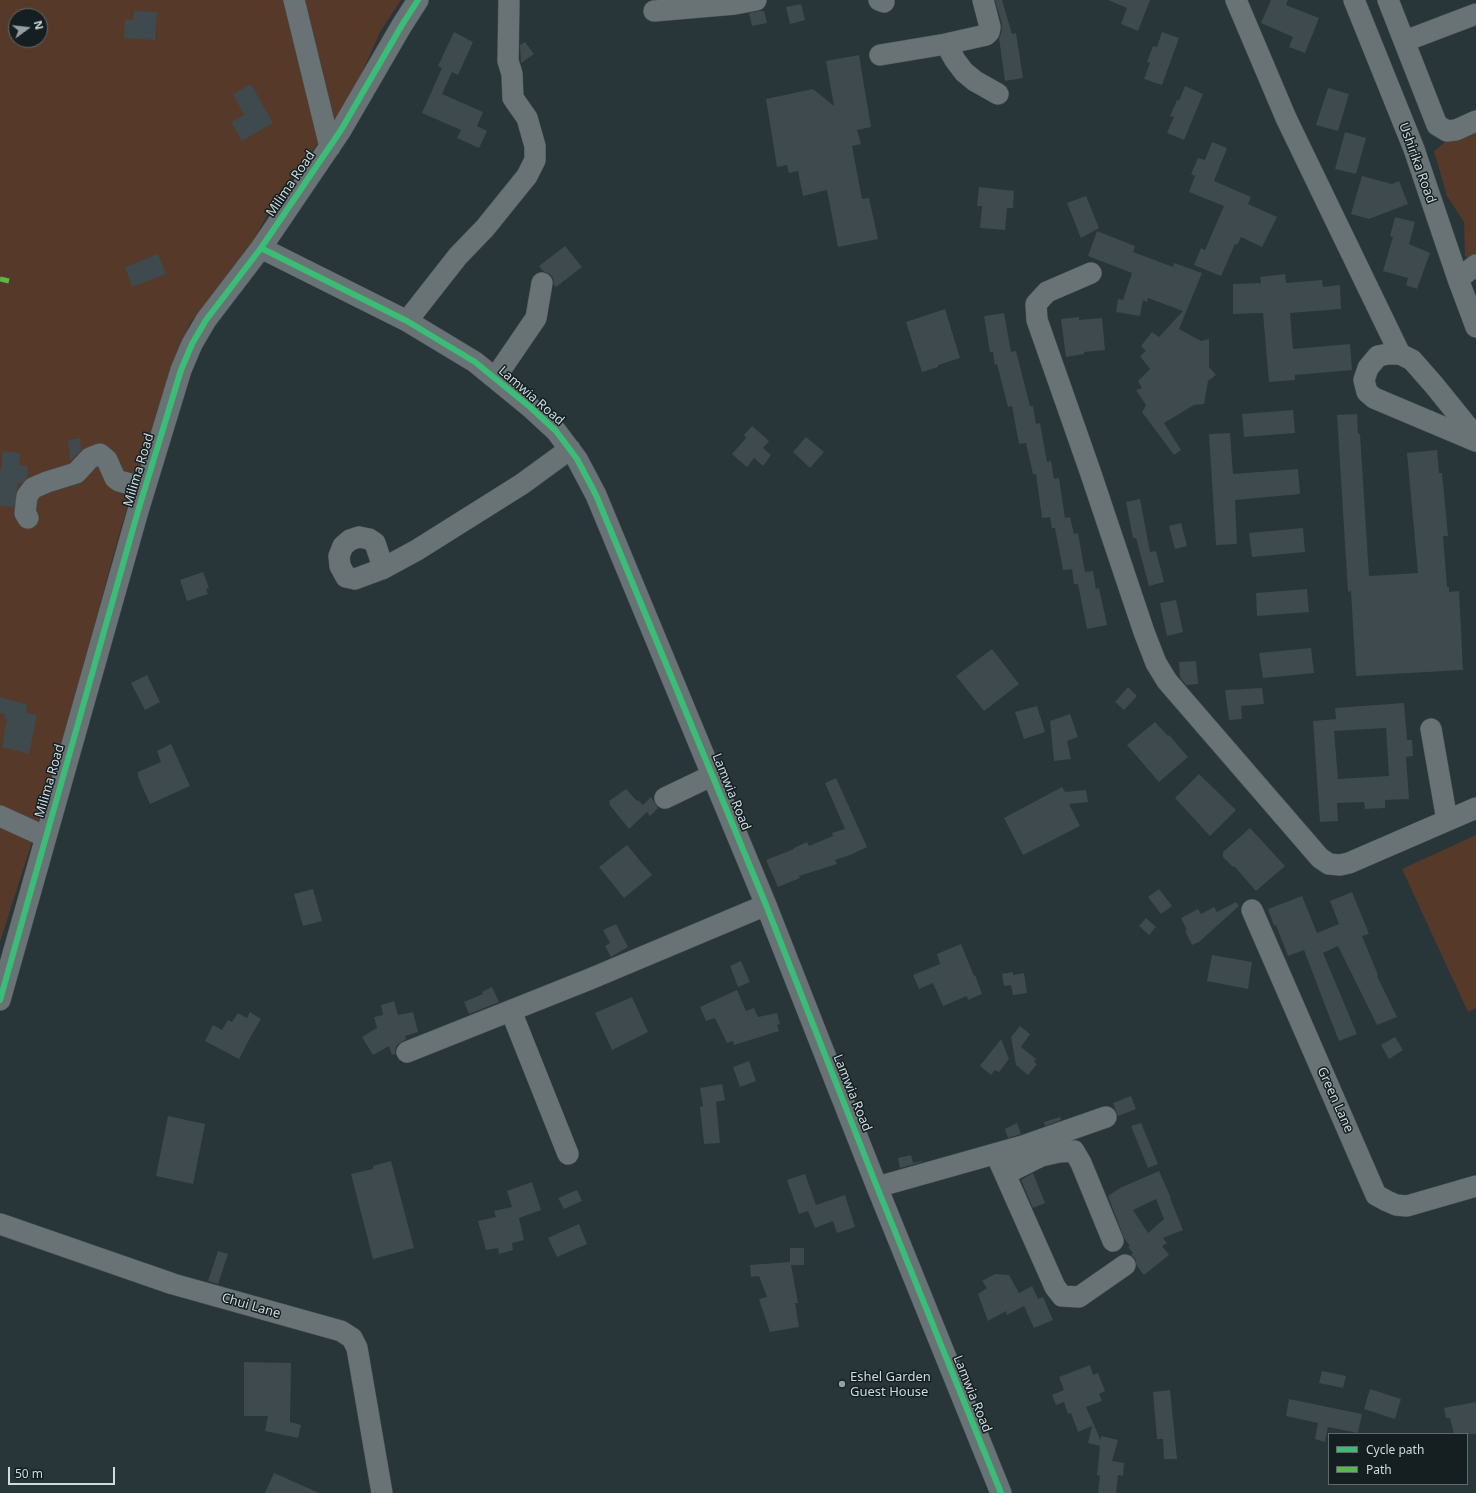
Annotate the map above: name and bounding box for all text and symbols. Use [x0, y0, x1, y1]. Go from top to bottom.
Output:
north arrow [8, 8, 48, 48]
text: N [31, 19, 48, 31]
street label: Ushirika Road [1395, 121, 1439, 205]
street label: Milima Road [263, 148, 319, 220]
street label: Lamwia Road [495, 363, 567, 429]
street label: Milima Road [120, 431, 158, 509]
street label: Milima Road [32, 742, 68, 820]
street label: Lamwia Road [708, 751, 754, 833]
street label: Lamwia Road [829, 1052, 875, 1134]
street label: Green Lane [1314, 1065, 1356, 1135]
street label: Chui Lane [220, 1290, 282, 1322]
street label: Lamwia Road [949, 1353, 995, 1435]
place label: Eshel Garden Guest House [850, 1369, 931, 1400]
marker: Eshel Garden Guest House [837, 1379, 847, 1389]
legend [1328, 1433, 1468, 1485]
text: Cycle path [1366, 1441, 1424, 1458]
scale bar [10, 1459, 117, 1485]
text: Path [1366, 1461, 1392, 1478]
text: 50 m [15, 1465, 43, 1482]

